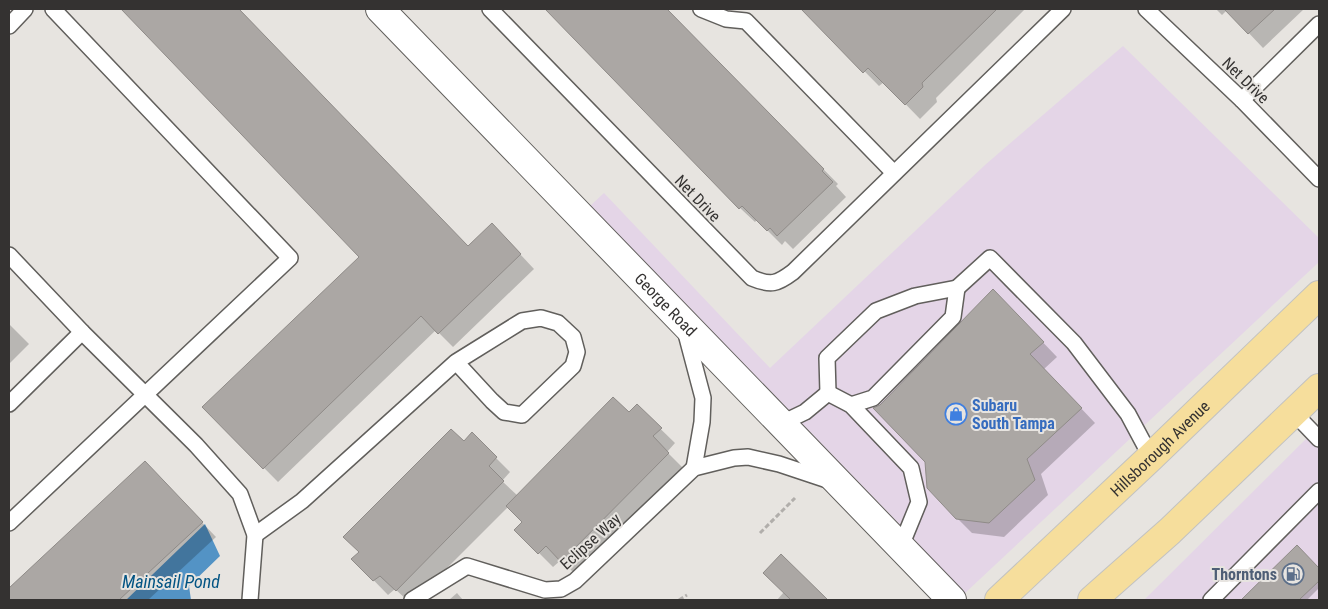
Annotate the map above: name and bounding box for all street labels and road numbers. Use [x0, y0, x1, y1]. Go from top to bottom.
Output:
street label: Net Drive [1218, 53, 1273, 107]
street label: Net Drive [671, 171, 725, 226]
street label: George Road [631, 269, 700, 340]
street label: Hillsborough Avenue [1106, 397, 1214, 500]
street label: Eclipse Way [556, 509, 625, 574]

